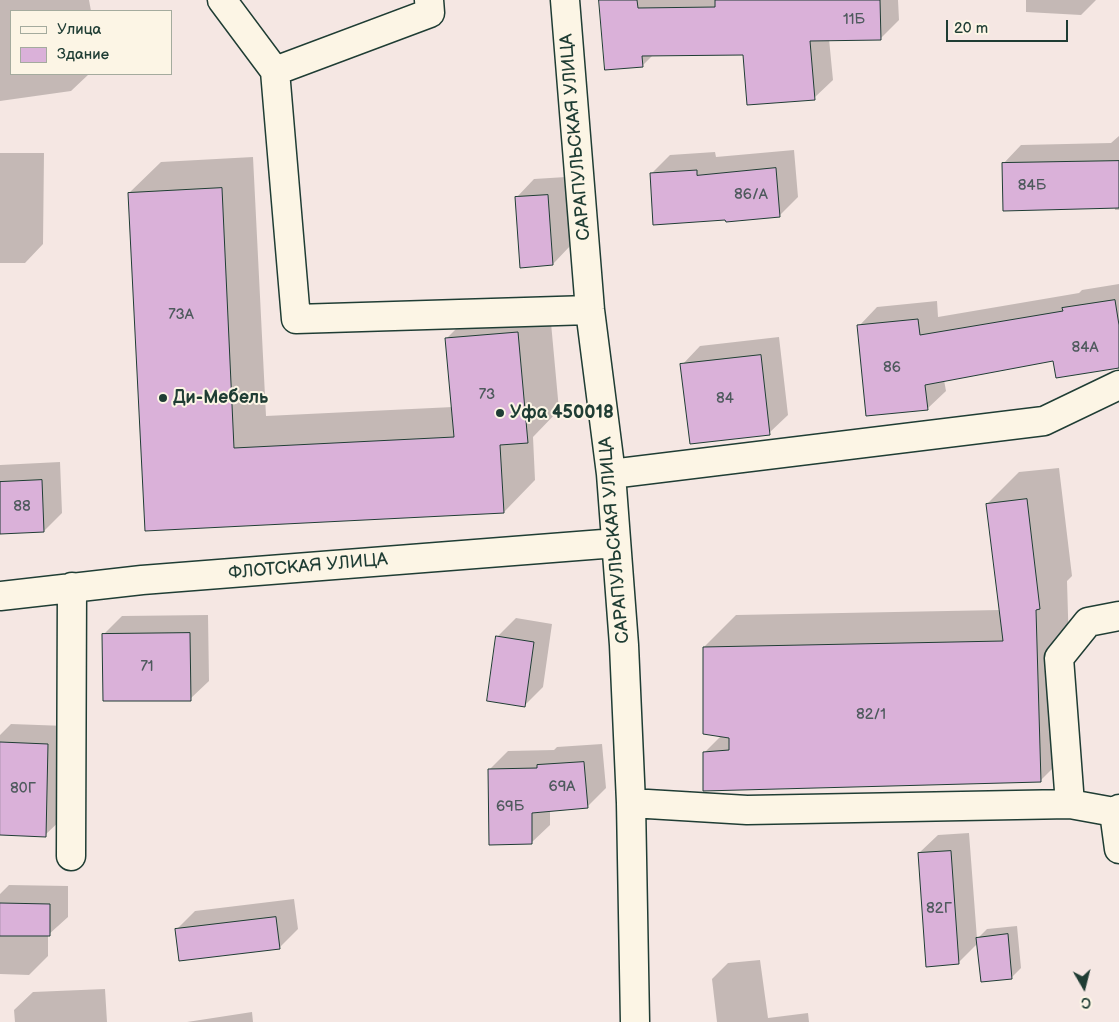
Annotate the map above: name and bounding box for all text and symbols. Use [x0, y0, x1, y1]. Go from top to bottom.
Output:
legend [10, 10, 172, 75]
scale bar [949, 10, 1072, 42]
house number: 11Б [843, 11, 865, 29]
text: 20 m [954, 19, 988, 38]
text: Улица [57, 20, 101, 39]
street label: САРАПУЛЬСКАЯ УЛИЦА [556, 33, 596, 241]
text: Здание [57, 45, 109, 64]
house number: 84Б [1018, 177, 1046, 195]
house number: 86/А [734, 186, 768, 204]
house number: 73А [168, 306, 194, 324]
house number: 84А [1072, 339, 1098, 357]
house number: 86 [883, 359, 901, 377]
house number: 73 [479, 386, 495, 404]
place label: Ди-Мебель [173, 387, 268, 409]
house number: 84 [716, 390, 734, 408]
marker: Ди-Мебель [157, 392, 169, 404]
place label: Уфа 450018 [510, 402, 614, 424]
marker: Уфа 450018 [494, 407, 506, 419]
street label: САРАПУЛЬСКАЯ УЛИЦА [595, 436, 635, 644]
house number: 88 [13, 498, 31, 516]
street label: ФЛОТСКАЯ УЛИЦА [227, 549, 389, 585]
house number: 71 [140, 658, 154, 676]
house number: 82/1 [856, 706, 886, 724]
house number: 69А [549, 778, 575, 796]
house number: 80Г [10, 780, 36, 798]
house number: 69Б [496, 798, 524, 816]
house number: 82Г [926, 900, 952, 918]
north arrow [1059, 962, 1109, 1012]
text: С [1080, 993, 1092, 1011]

